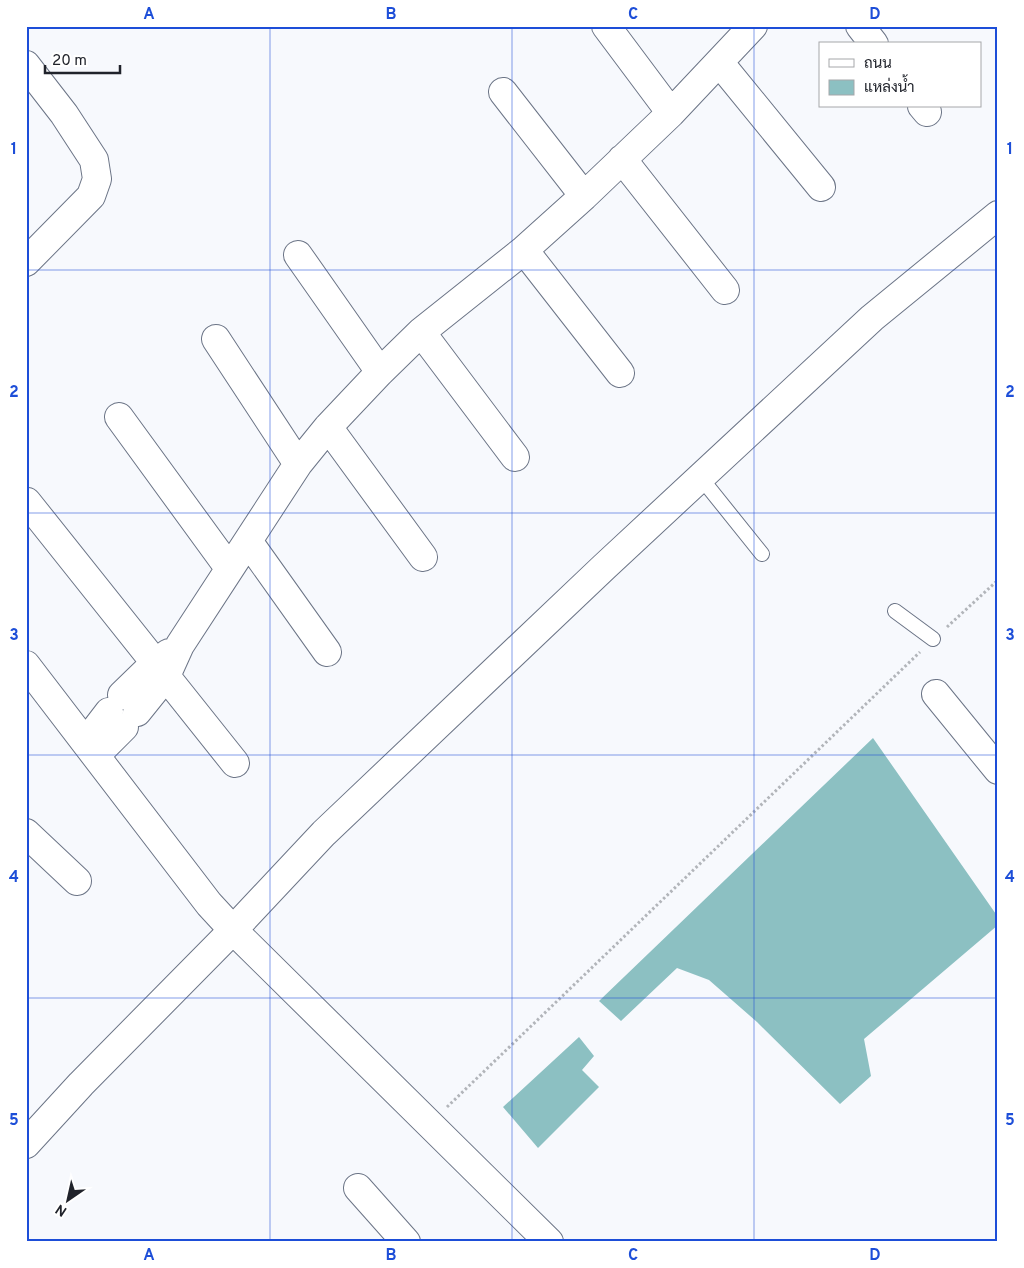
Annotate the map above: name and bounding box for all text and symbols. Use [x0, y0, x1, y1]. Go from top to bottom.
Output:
text: A [143, 5, 155, 25]
text: B [385, 5, 397, 25]
text: C [628, 5, 638, 25]
text: D [869, 5, 881, 25]
scale bar [45, 42, 120, 74]
legend [819, 42, 982, 108]
text: 20 m [52, 52, 87, 71]
text: ถนน [864, 55, 892, 74]
text: แหล่งน้ำ [864, 74, 915, 98]
text: 1 [11, 140, 17, 160]
text: 1 [1007, 140, 1013, 160]
text: 2 [9, 383, 19, 403]
text: 2 [1005, 383, 1015, 403]
text: 3 [9, 626, 19, 646]
text: 3 [1005, 626, 1015, 646]
text: 4 [9, 868, 19, 888]
text: 4 [1005, 868, 1015, 888]
text: 5 [9, 1111, 19, 1131]
text: 5 [1005, 1111, 1015, 1131]
north arrow [42, 1176, 92, 1226]
text: N [53, 1200, 70, 1219]
text: A [143, 1246, 155, 1266]
text: B [385, 1246, 397, 1266]
text: C [628, 1246, 638, 1266]
text: D [869, 1246, 881, 1266]

